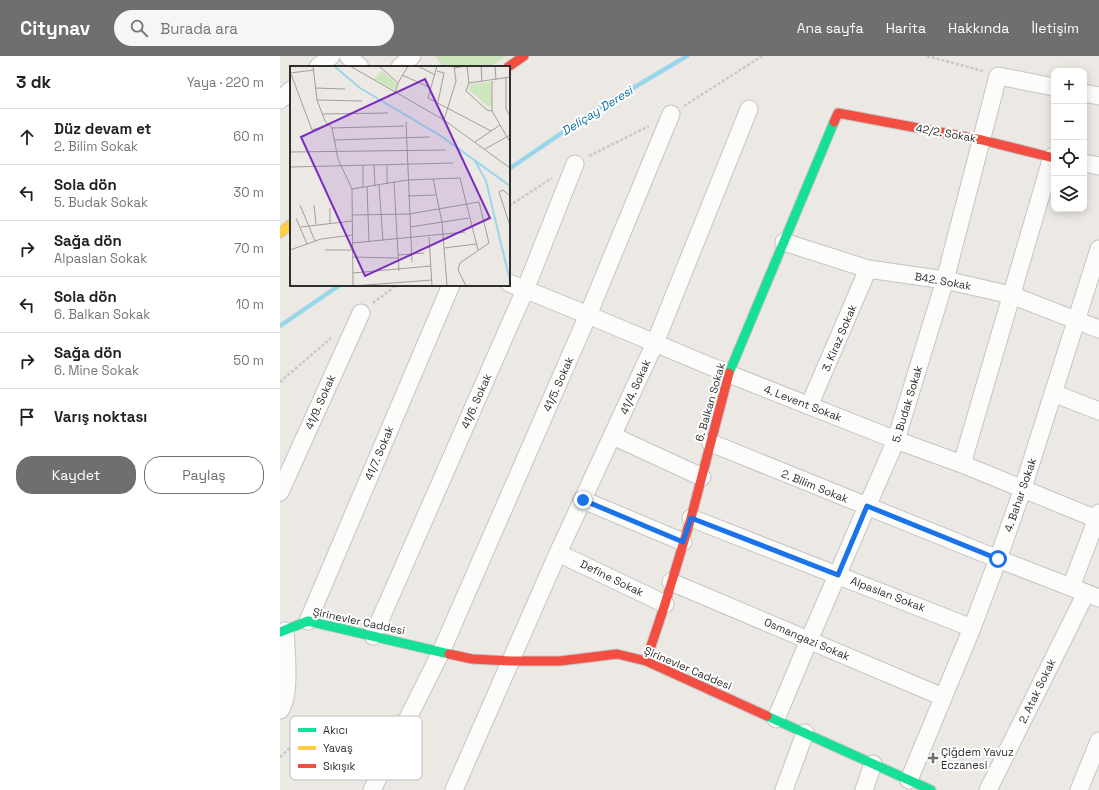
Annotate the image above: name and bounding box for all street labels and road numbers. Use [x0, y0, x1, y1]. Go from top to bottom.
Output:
street label: 42/2. Sokak [915, 121, 977, 145]
street label: B42. Sokak [913, 269, 973, 293]
street label: 3. Kiraz Sokak [819, 302, 859, 374]
street label: 41/5. Sokak [540, 354, 576, 414]
street label: 41/4. Sokak [617, 357, 653, 417]
street label: 6. Balkan Sokak [692, 361, 728, 443]
street label: 5. Budak Sokak [889, 364, 925, 444]
street label: 41/6. Sokak [458, 371, 494, 431]
street label: 41/9. Sokak [302, 372, 338, 432]
street label: 4. Levent Sokak [762, 382, 844, 424]
street label: 41/7. Sokak [361, 424, 397, 482]
street label: 4. Bahar Sokak [1001, 456, 1039, 534]
street label: 2. Bilim Sokak [779, 466, 851, 506]
street label: Define Sokak [578, 557, 646, 599]
street label: Alpaslan Sokak [849, 573, 927, 615]
street label: Şirinevler Caddesi [312, 604, 407, 638]
street label: Osmangazi Sokak [762, 615, 852, 663]
street label: Şirinevler Caddesi [642, 643, 734, 693]
street label: 2. Atak Sokak [1015, 656, 1059, 726]

